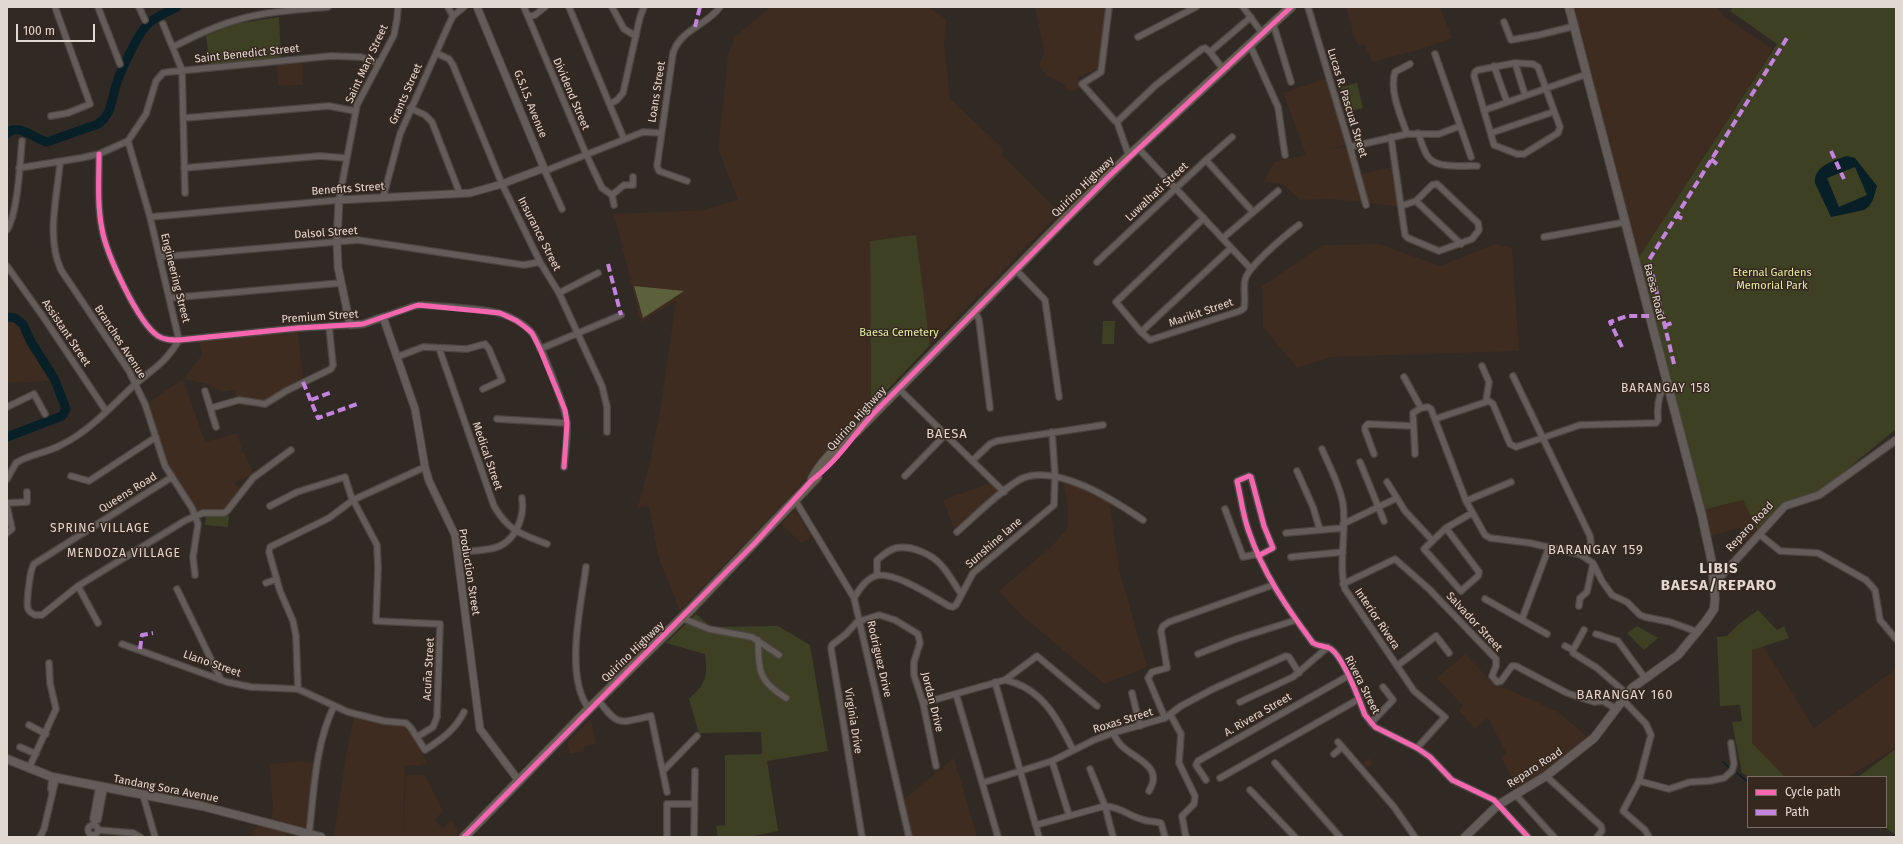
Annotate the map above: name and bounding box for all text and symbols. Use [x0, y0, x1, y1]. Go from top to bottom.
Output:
scale bar [18, 16, 97, 42]
street label: Saint Mary Street [343, 23, 391, 105]
text: 100 m [23, 24, 55, 38]
street label: Saint Benedict Street [194, 42, 300, 66]
street label: Lucas R. Pascual Street [1324, 47, 1370, 159]
street label: Dividend Street [550, 56, 592, 132]
street label: Loans Street [646, 60, 668, 124]
street label: Grants Street [387, 62, 425, 126]
street label: G.S.I.S. Avenue [510, 68, 550, 140]
street label: Quirino Highway [1049, 154, 1117, 220]
street label: Luwalhati Street [1123, 160, 1191, 224]
street label: Benefits Street [311, 180, 385, 198]
street label: Insurance Street [515, 195, 563, 273]
street label: Dalsol Street [294, 224, 358, 242]
street label: Engineering Street [157, 232, 193, 324]
street label: Baesa Road [1641, 262, 1667, 322]
park label: Eternal Gardens Memorial Park [1732, 266, 1812, 292]
street label: Marikit Street [1167, 296, 1235, 330]
street label: Assistant Street [39, 297, 93, 369]
street label: Branches Avenue [91, 303, 149, 381]
street label: Premium Street [281, 308, 359, 326]
park label: Baesa Cemetery [859, 326, 939, 340]
district label: BARANGAY 158 [1621, 382, 1711, 396]
street label: Quirino Highway [825, 384, 889, 454]
street label: Medical Street [469, 420, 505, 492]
district label: BAESA [926, 426, 968, 442]
street label: Queens Road [97, 470, 159, 516]
street label: Reparo Road [1724, 499, 1776, 555]
street label: Sunshine lane [963, 515, 1025, 571]
district label: SPRING VILLAGE [50, 522, 150, 536]
street label: Production Street [456, 528, 482, 616]
district label: BARANGAY 159 [1548, 542, 1644, 558]
district label: MENDOZA VILLAGE [67, 547, 181, 561]
district label: LIBIS BAESA/REPARO [1661, 560, 1777, 595]
street label: Interior Rivera [1352, 586, 1402, 652]
street label: Salvador Street [1443, 590, 1505, 654]
street label: Quirino Highway [599, 619, 667, 685]
street label: Rodriguez Drive [864, 619, 894, 699]
street label: Acuña Street [421, 637, 437, 701]
street label: Llano Street [181, 648, 243, 680]
street label: Rivera Street [1342, 654, 1382, 716]
street label: Jordan Drive [918, 671, 946, 733]
street label: Virginia Drive [841, 687, 865, 755]
district label: BARANGAY 160 [1577, 687, 1673, 703]
street label: A. Rivera Street [1222, 690, 1294, 740]
street label: Roxas Street [1092, 706, 1154, 736]
street label: Reparo Road [1505, 745, 1565, 791]
street label: Tandang Sora Avenue [112, 772, 220, 806]
legend [1747, 776, 1887, 828]
text: Cycle path [1785, 785, 1841, 799]
text: Path [1785, 805, 1809, 819]

